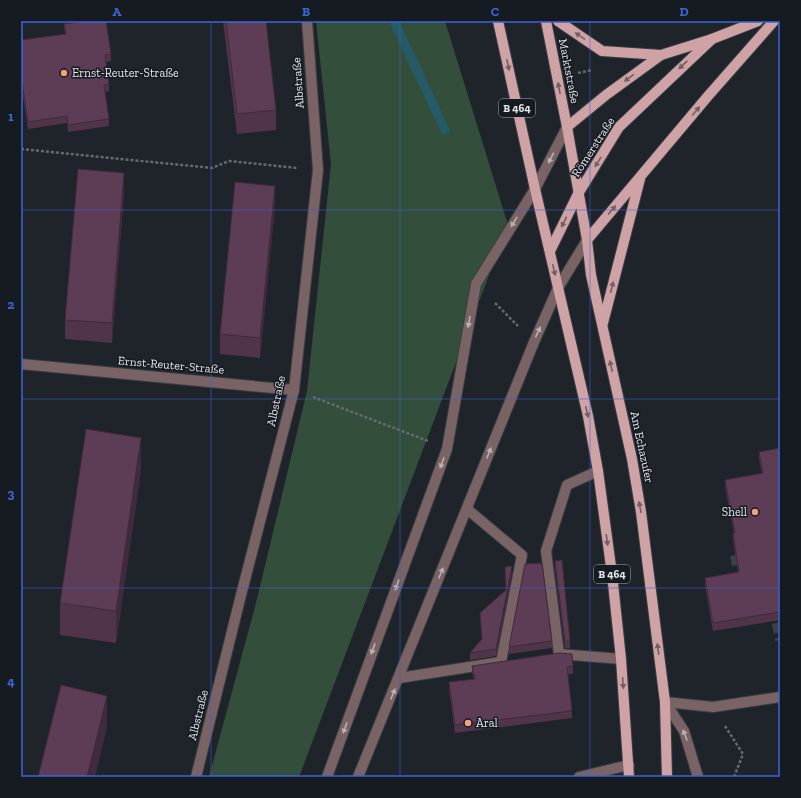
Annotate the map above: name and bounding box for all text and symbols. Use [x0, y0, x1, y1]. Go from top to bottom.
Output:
text: A [113, 4, 122, 19]
text: B [302, 4, 310, 19]
text: C [491, 4, 499, 19]
text: D [679, 4, 689, 19]
one-way arrow [575, 32, 585, 40]
street label: Marktstraße [556, 37, 582, 105]
street label: Albstraße [289, 57, 307, 109]
one-way arrow [505, 59, 511, 71]
one-way arrow [678, 60, 688, 70]
place label: Ernst-Reuter-Straße [72, 66, 179, 80]
marker: Ernst-Reuter-Straße [59, 68, 69, 78]
one-way arrow [624, 74, 635, 82]
one-way arrow [556, 82, 562, 94]
road number: B 464 [499, 99, 535, 117]
one-way arrow [691, 105, 700, 116]
text: 1 [8, 109, 14, 124]
street label: Römerstraße [568, 114, 618, 180]
one-way arrow [547, 152, 554, 164]
one-way arrow [594, 156, 601, 168]
one-way arrow [607, 204, 616, 215]
one-way arrow [510, 217, 518, 227]
one-way arrow [561, 217, 567, 228]
one-way arrow [551, 264, 557, 276]
one-way arrow [609, 281, 615, 293]
text: 2 [8, 297, 15, 312]
one-way arrow [466, 316, 472, 328]
one-way arrow [535, 327, 541, 338]
street label: Ernst-Reuter-Straße [117, 353, 225, 377]
one-way arrow [608, 360, 614, 372]
street label: Albstraße [264, 374, 288, 428]
one-way arrow [584, 406, 590, 418]
street label: Am Echazufer [628, 410, 656, 484]
one-way arrow [487, 446, 493, 458]
one-way arrow [438, 458, 444, 470]
text: 3 [8, 486, 15, 501]
one-way arrow [637, 501, 643, 513]
place label: Shell [722, 505, 747, 519]
marker: Shell [750, 507, 760, 517]
one-way arrow [604, 534, 610, 546]
road number: B 464 [594, 565, 630, 583]
one-way arrow [438, 568, 444, 579]
one-way arrow [393, 580, 399, 592]
one-way arrow [655, 643, 662, 656]
one-way arrow [370, 644, 376, 656]
text: 4 [7, 674, 15, 689]
one-way arrow [619, 677, 626, 689]
street label: Albstraße [185, 688, 211, 742]
one-way arrow [390, 688, 396, 700]
place label: Aral [476, 716, 498, 730]
marker: Aral [463, 718, 473, 728]
one-way arrow [341, 722, 347, 734]
one-way arrow [681, 729, 687, 741]

